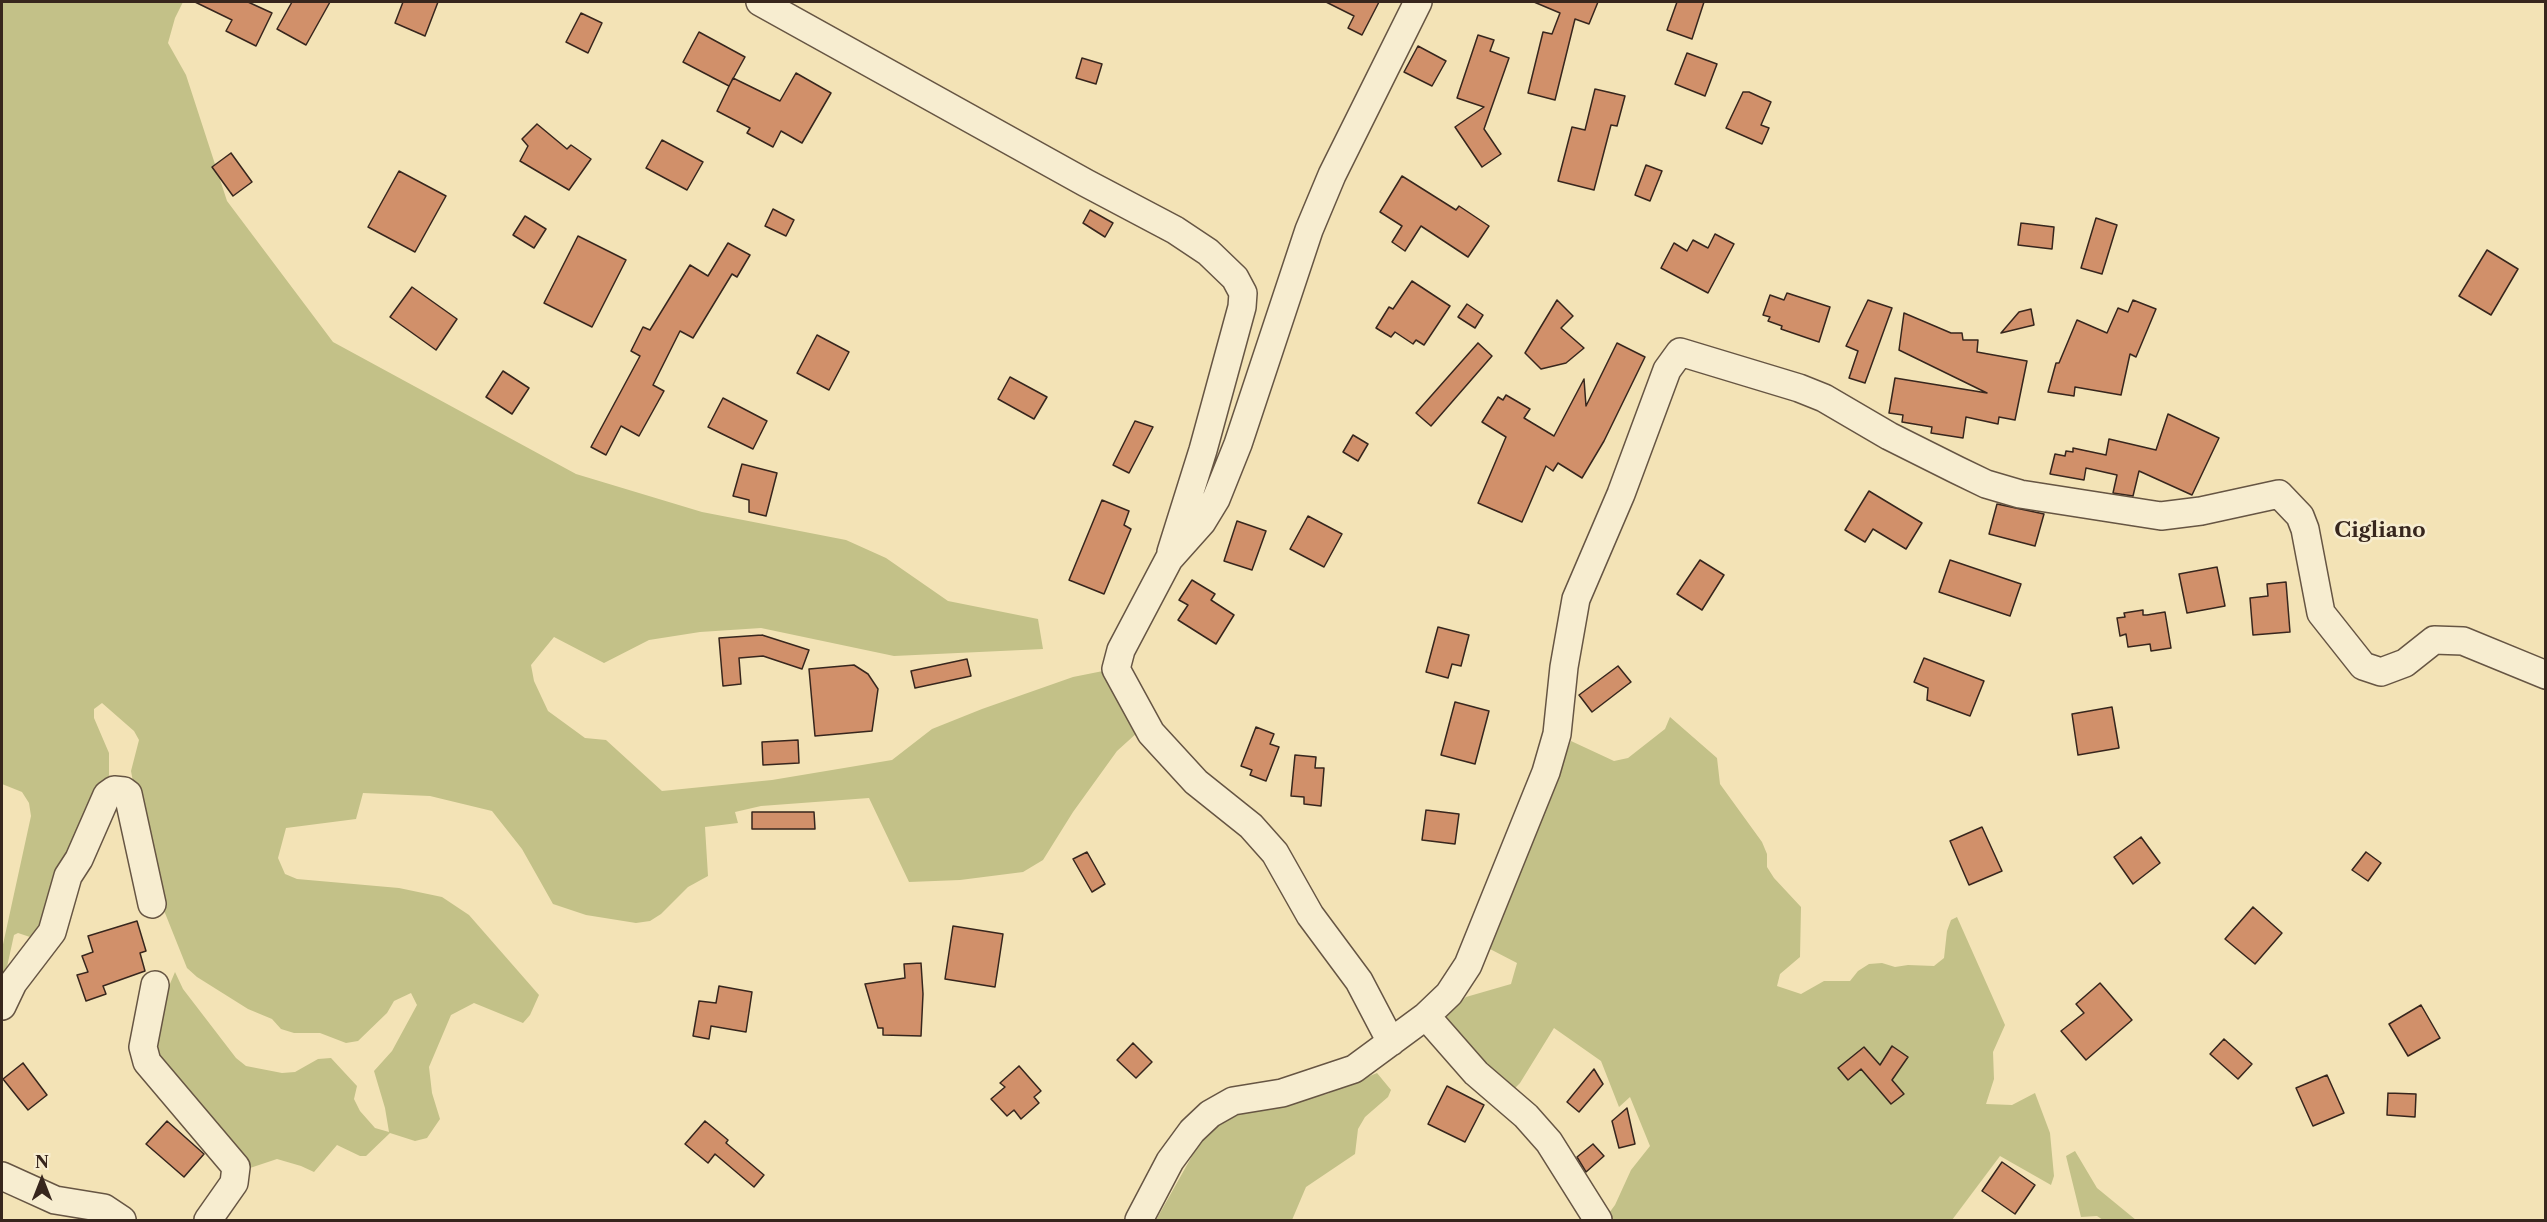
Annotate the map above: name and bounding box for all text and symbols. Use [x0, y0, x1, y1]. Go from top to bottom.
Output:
district label: Cigliano [2334, 518, 2426, 544]
north arrow [12, 1150, 72, 1210]
text: N [35, 1152, 49, 1172]

